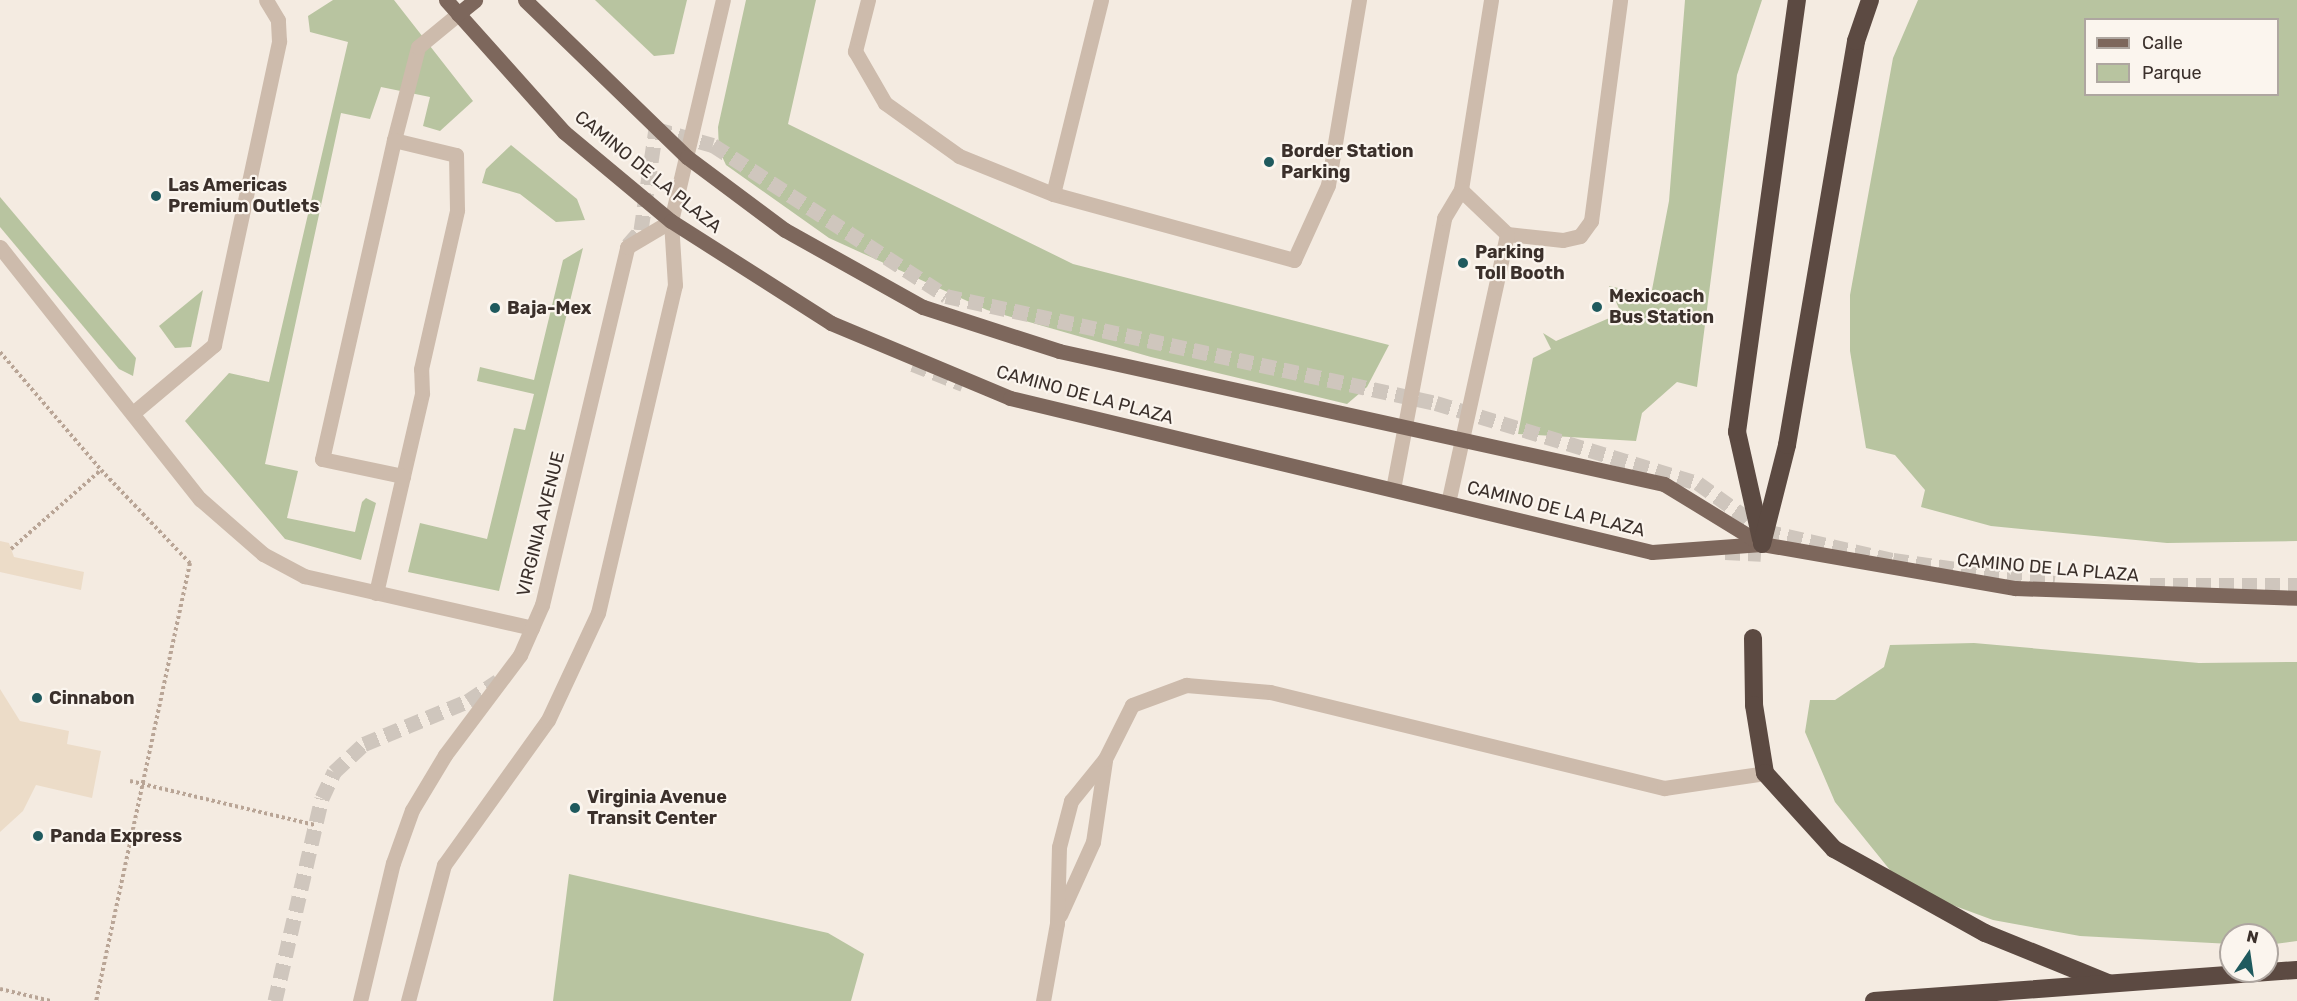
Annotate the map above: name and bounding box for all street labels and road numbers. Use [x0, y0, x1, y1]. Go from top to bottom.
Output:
street label: CAMINO DE LA PLAZA [570, 106, 726, 238]
street label: CAMINO DE LA PLAZA [994, 361, 1176, 429]
street label: VIRGINIA AVENUE [512, 449, 570, 599]
street label: CAMINO DE LA PLAZA [1465, 476, 1647, 542]
street label: CAMINO DE LA PLAZA [1956, 549, 2140, 587]

